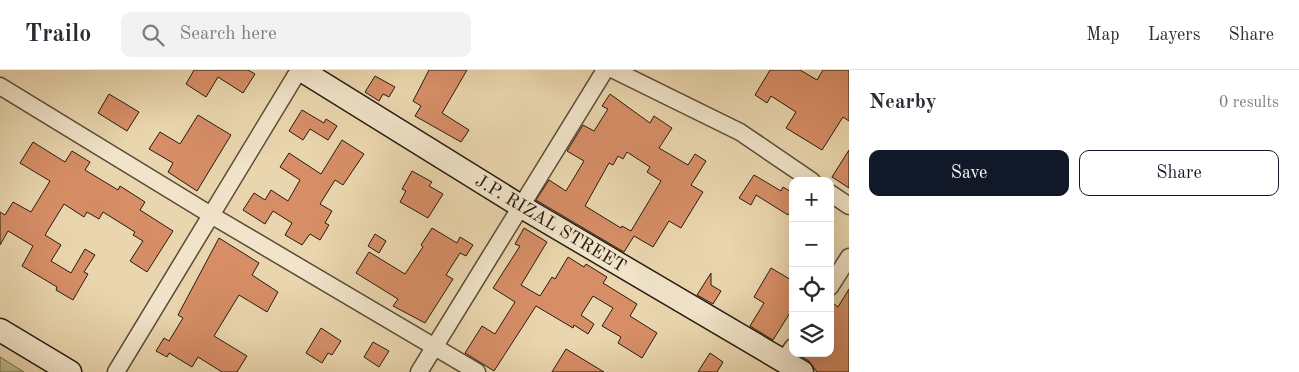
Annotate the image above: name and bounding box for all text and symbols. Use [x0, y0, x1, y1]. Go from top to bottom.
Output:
search box [121, 12, 471, 57]
icon: search [139, 21, 167, 49]
text: Trailo [25, 23, 91, 47]
text: Search here [179, 25, 277, 44]
text: Map [1086, 26, 1120, 44]
text: Layers [1148, 26, 1200, 44]
text: Share [1228, 26, 1274, 44]
text: Nearby [869, 92, 937, 113]
text: 0 results [1219, 95, 1279, 111]
button: Save [869, 150, 1069, 196]
button: Share [1079, 150, 1279, 196]
street label: J.P. RIZAL STREET [472, 172, 629, 276]
map controls [789, 177, 834, 357]
button: + [789, 177, 834, 222]
button: − [789, 222, 834, 267]
button: locate [789, 267, 834, 312]
button: layers [789, 312, 834, 357]

